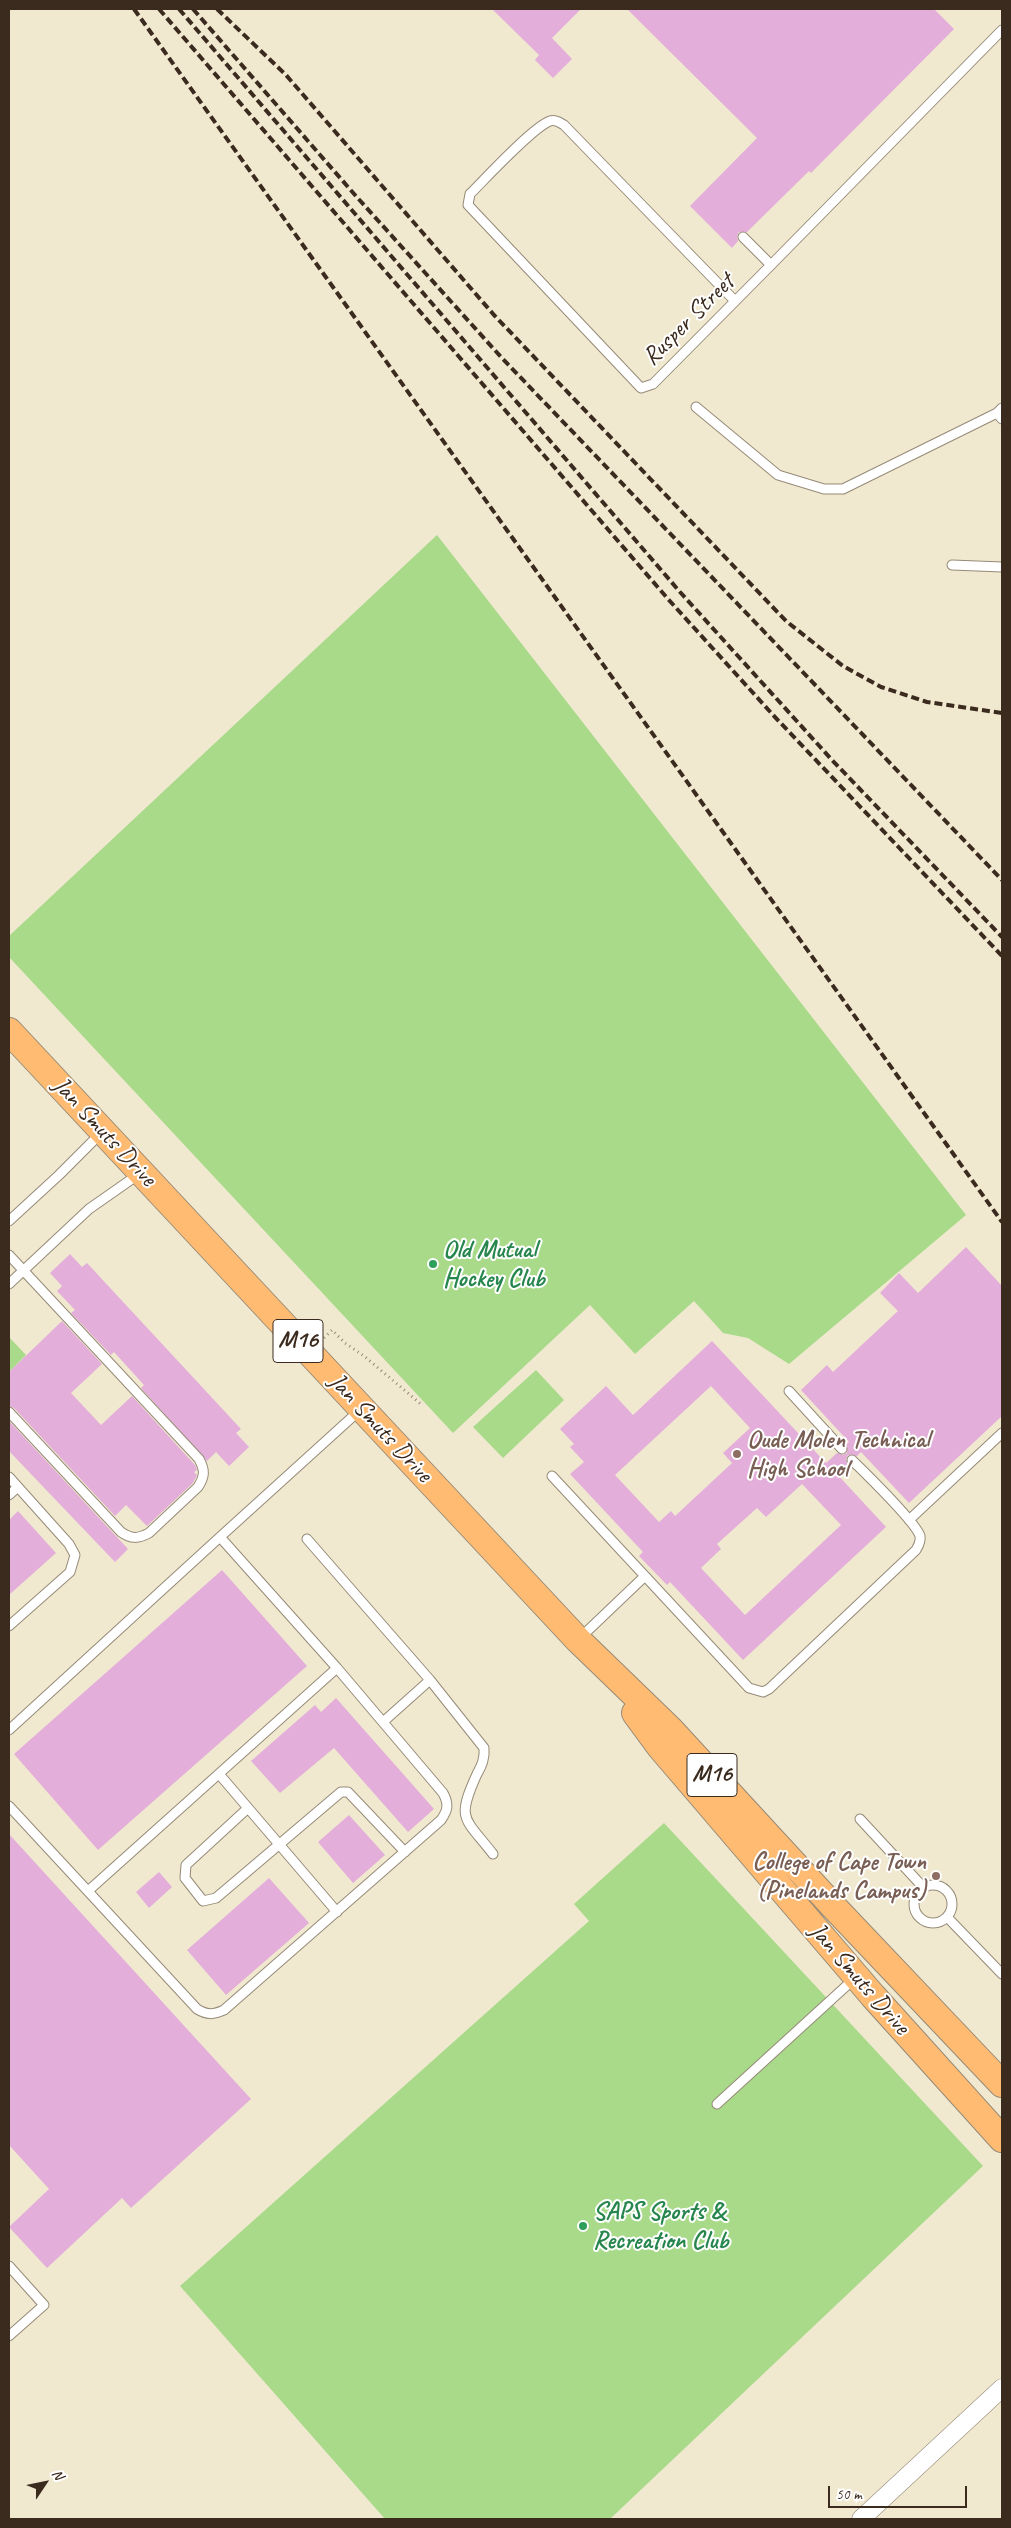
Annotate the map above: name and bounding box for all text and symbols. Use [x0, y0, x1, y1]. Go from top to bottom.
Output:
street label: Rusper Street [637, 268, 741, 372]
street label: Jan Smuts Drive [46, 1071, 162, 1193]
place label: Old Mutual Hockey Club [443, 1235, 545, 1294]
marker: Old Mutual Hockey Club [427, 1258, 439, 1270]
road number: M16 [273, 1320, 323, 1362]
street label: Jan Smuts Drive [322, 1367, 438, 1489]
place label: Oude Molen Technical High School [747, 1425, 930, 1484]
marker: Oude Molen Technical High School [731, 1448, 743, 1460]
road number: M16 [687, 1754, 737, 1796]
place label: College of Cape Town (Pinelands Campus) [752, 1847, 926, 1906]
marker: College of Cape Town (Pinelands Campus) [930, 1870, 942, 1882]
street label: Jan Smuts Drive [802, 1917, 916, 2041]
place label: SAPS Sports & Recreation Club [593, 2197, 728, 2256]
marker: SAPS Sports & Recreation Club [577, 2220, 589, 2232]
north arrow [20, 2458, 70, 2508]
text: N [48, 2466, 67, 2483]
scale bar [831, 2476, 970, 2508]
text: 50 m [836, 2485, 862, 2504]

